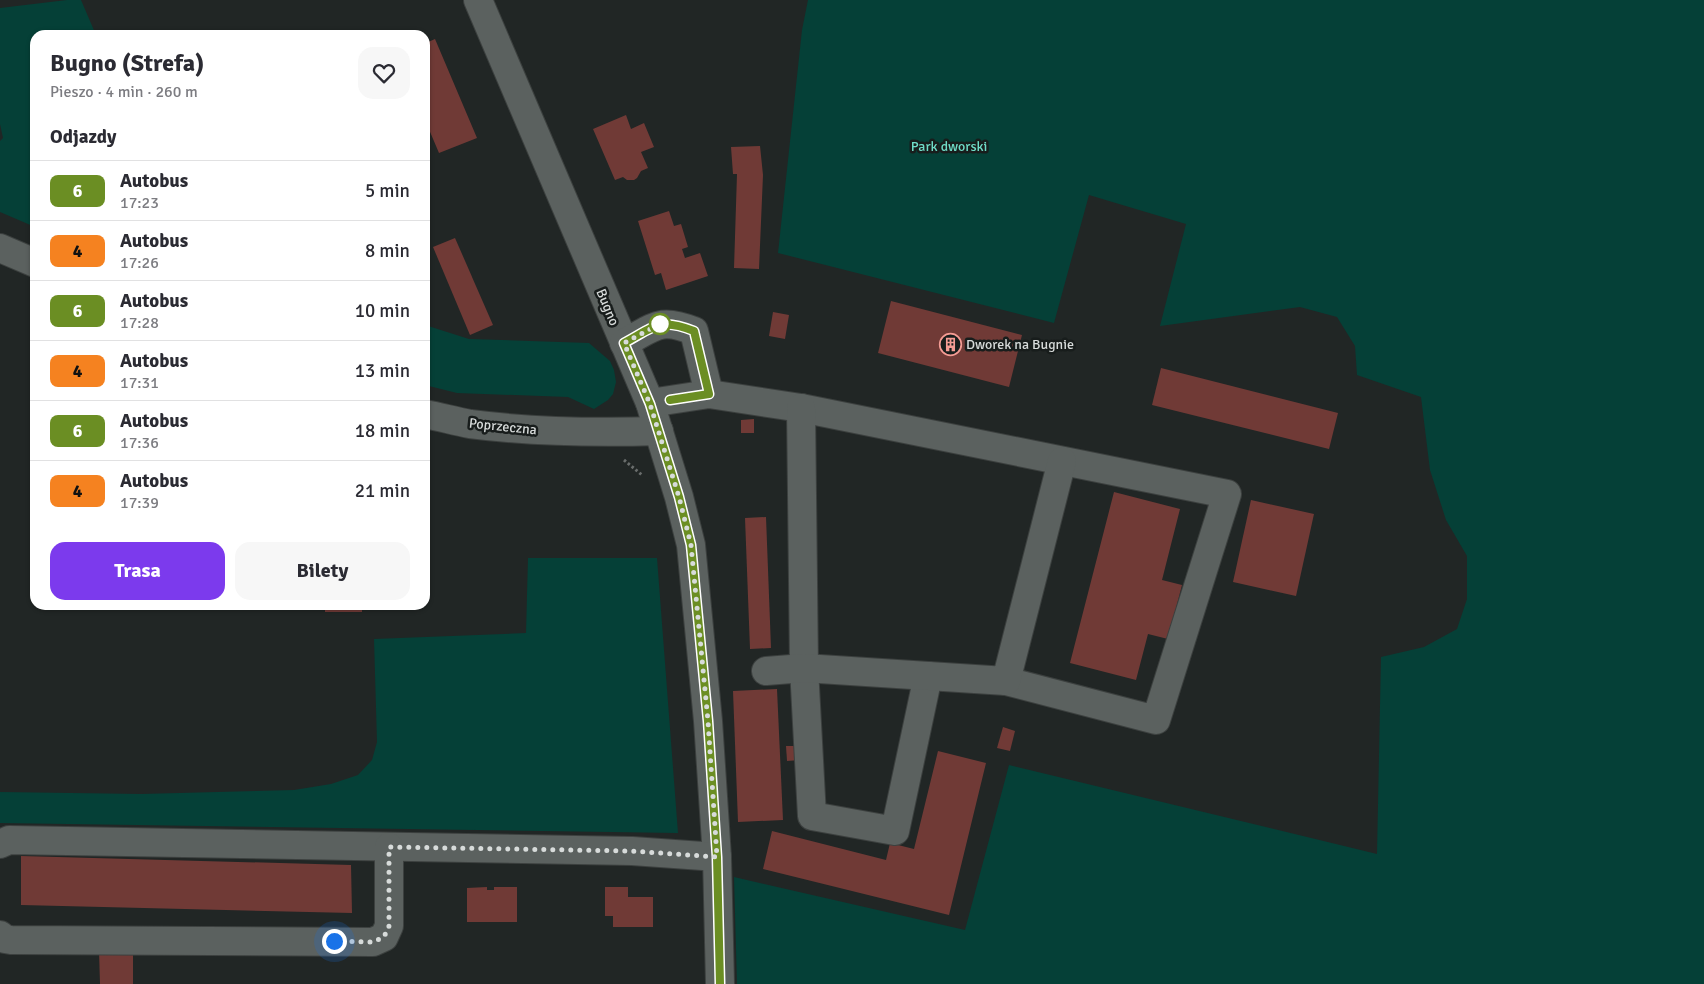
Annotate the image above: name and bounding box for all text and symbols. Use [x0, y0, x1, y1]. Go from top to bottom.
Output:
button: heart [358, 47, 410, 99]
text: Bugno (Strefa) [50, 48, 204, 78]
text: Pieszo · 4 min · 260 m [50, 82, 198, 102]
text: Odjazdy [50, 125, 117, 149]
park label: Park dworski [911, 138, 987, 155]
text: Autobus [120, 169, 188, 193]
text: 5 min [365, 179, 410, 203]
text: 6 [73, 180, 82, 202]
text: 17:23 [120, 193, 159, 213]
text: Autobus [120, 229, 188, 253]
text: 8 min [365, 239, 410, 263]
text: 4 [73, 240, 82, 262]
text: 17:26 [120, 253, 159, 273]
street label: Bugno [592, 286, 623, 328]
text: Autobus [120, 289, 188, 313]
text: 10 min [355, 299, 410, 323]
text: 6 [73, 300, 82, 322]
text: 17:28 [120, 313, 159, 333]
unlabelled marker [649, 313, 671, 335]
building icon: Dworek na Bugnie [938, 332, 962, 356]
place label: Dworek na Bugnie [966, 336, 1074, 353]
text: Autobus [120, 349, 188, 373]
text: 13 min [355, 359, 410, 383]
text: 4 [73, 360, 82, 382]
text: 17:31 [120, 373, 159, 393]
text: Autobus [120, 409, 188, 433]
street label: Poprzeczna [468, 414, 538, 439]
text: 18 min [355, 419, 410, 443]
text: 6 [73, 420, 82, 442]
text: 17:36 [120, 433, 159, 453]
text: Autobus [120, 469, 188, 493]
text: 21 min [355, 479, 410, 503]
text: 4 [73, 480, 82, 502]
text: 17:39 [120, 493, 159, 513]
button: Trasa [50, 542, 225, 600]
button: Bilety [235, 542, 410, 600]
your location [322, 929, 347, 954]

